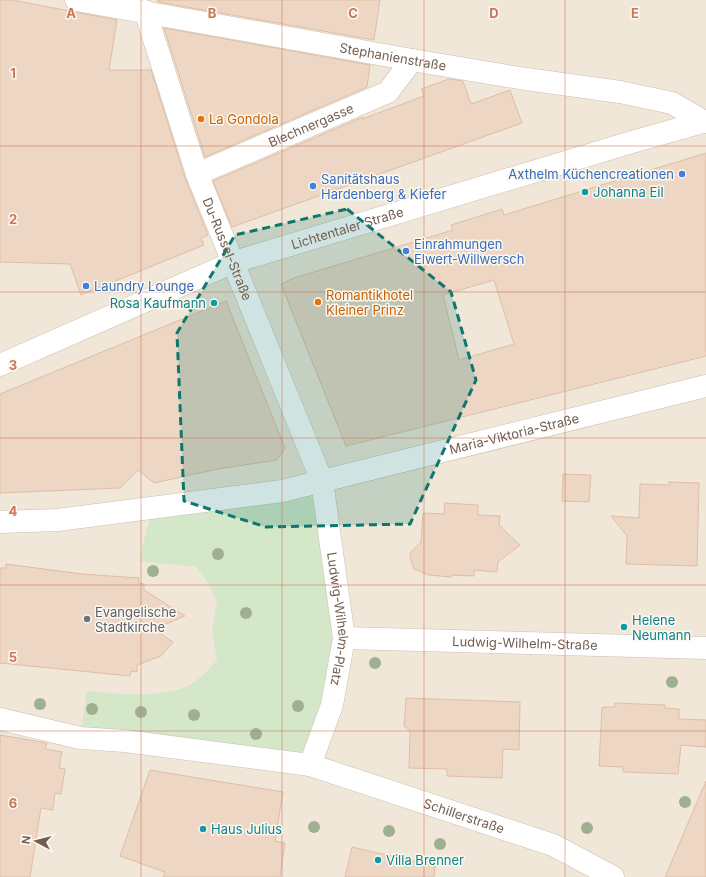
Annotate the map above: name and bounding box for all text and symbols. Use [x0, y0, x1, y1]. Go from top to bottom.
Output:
text: A [66, 5, 76, 21]
text: B [208, 5, 217, 21]
text: C [348, 5, 358, 21]
text: D [489, 5, 499, 21]
text: E [631, 5, 639, 21]
street label: Stephanienstraße [338, 39, 448, 74]
text: 1 [10, 65, 16, 81]
street label: Blechnergasse [266, 100, 356, 150]
place label: La Gondola [209, 111, 279, 127]
marker: La Gondola [196, 114, 206, 124]
place label: Axthelm Küchencreationen [508, 166, 674, 182]
marker: Axthelm Küchencreationen [677, 169, 687, 179]
place label: Sanitätshaus Hardenberg & Kiefer [321, 171, 446, 202]
marker: Sanitätshaus Hardenberg & Kiefer [308, 181, 318, 191]
place label: Johanna Eil [593, 184, 664, 200]
marker: Johanna Eil [580, 187, 590, 197]
street label: Du-Russel-Straße [199, 195, 256, 303]
street label: Lichtentaler Straße [289, 203, 405, 252]
text: 2 [9, 211, 17, 227]
place label: Einrahmungen Elwert-Willwersch [414, 236, 524, 267]
marker: Einrahmungen Elwert-Willwersch [401, 246, 411, 256]
place label: Laundry Lounge [94, 278, 194, 294]
marker: Laundry Lounge [81, 281, 91, 291]
place label: Romantikhotel Kleiner Prinz [326, 287, 413, 318]
place label: Rosa Kaufmann [110, 295, 206, 311]
marker: Romantikhotel Kleiner Prinz [313, 297, 323, 307]
marker: Rosa Kaufmann [209, 298, 219, 308]
text: 3 [9, 357, 17, 373]
street label: Maria-Viktoria-Straße [448, 410, 581, 457]
text: 4 [9, 503, 18, 519]
street label: Ludwig-Wilhelm-Platz [324, 551, 352, 687]
place label: Evangelische Stadtkirche [95, 604, 176, 635]
place label: Helene Neumann [632, 612, 691, 643]
marker: Evangelische Stadtkirche [82, 614, 92, 624]
marker: Helene Neumann [619, 622, 629, 632]
street label: Ludwig-Wilhelm-Straße [452, 633, 598, 653]
text: 5 [9, 649, 17, 665]
text: 6 [9, 795, 17, 811]
street label: Schillerstraße [421, 795, 507, 836]
north arrow [16, 821, 56, 861]
place label: Haus Julius [211, 821, 282, 837]
marker: Haus Julius [198, 824, 208, 834]
text: N [19, 835, 34, 845]
place label: Villa Brenner [386, 852, 464, 868]
marker: Villa Brenner [373, 855, 383, 865]

